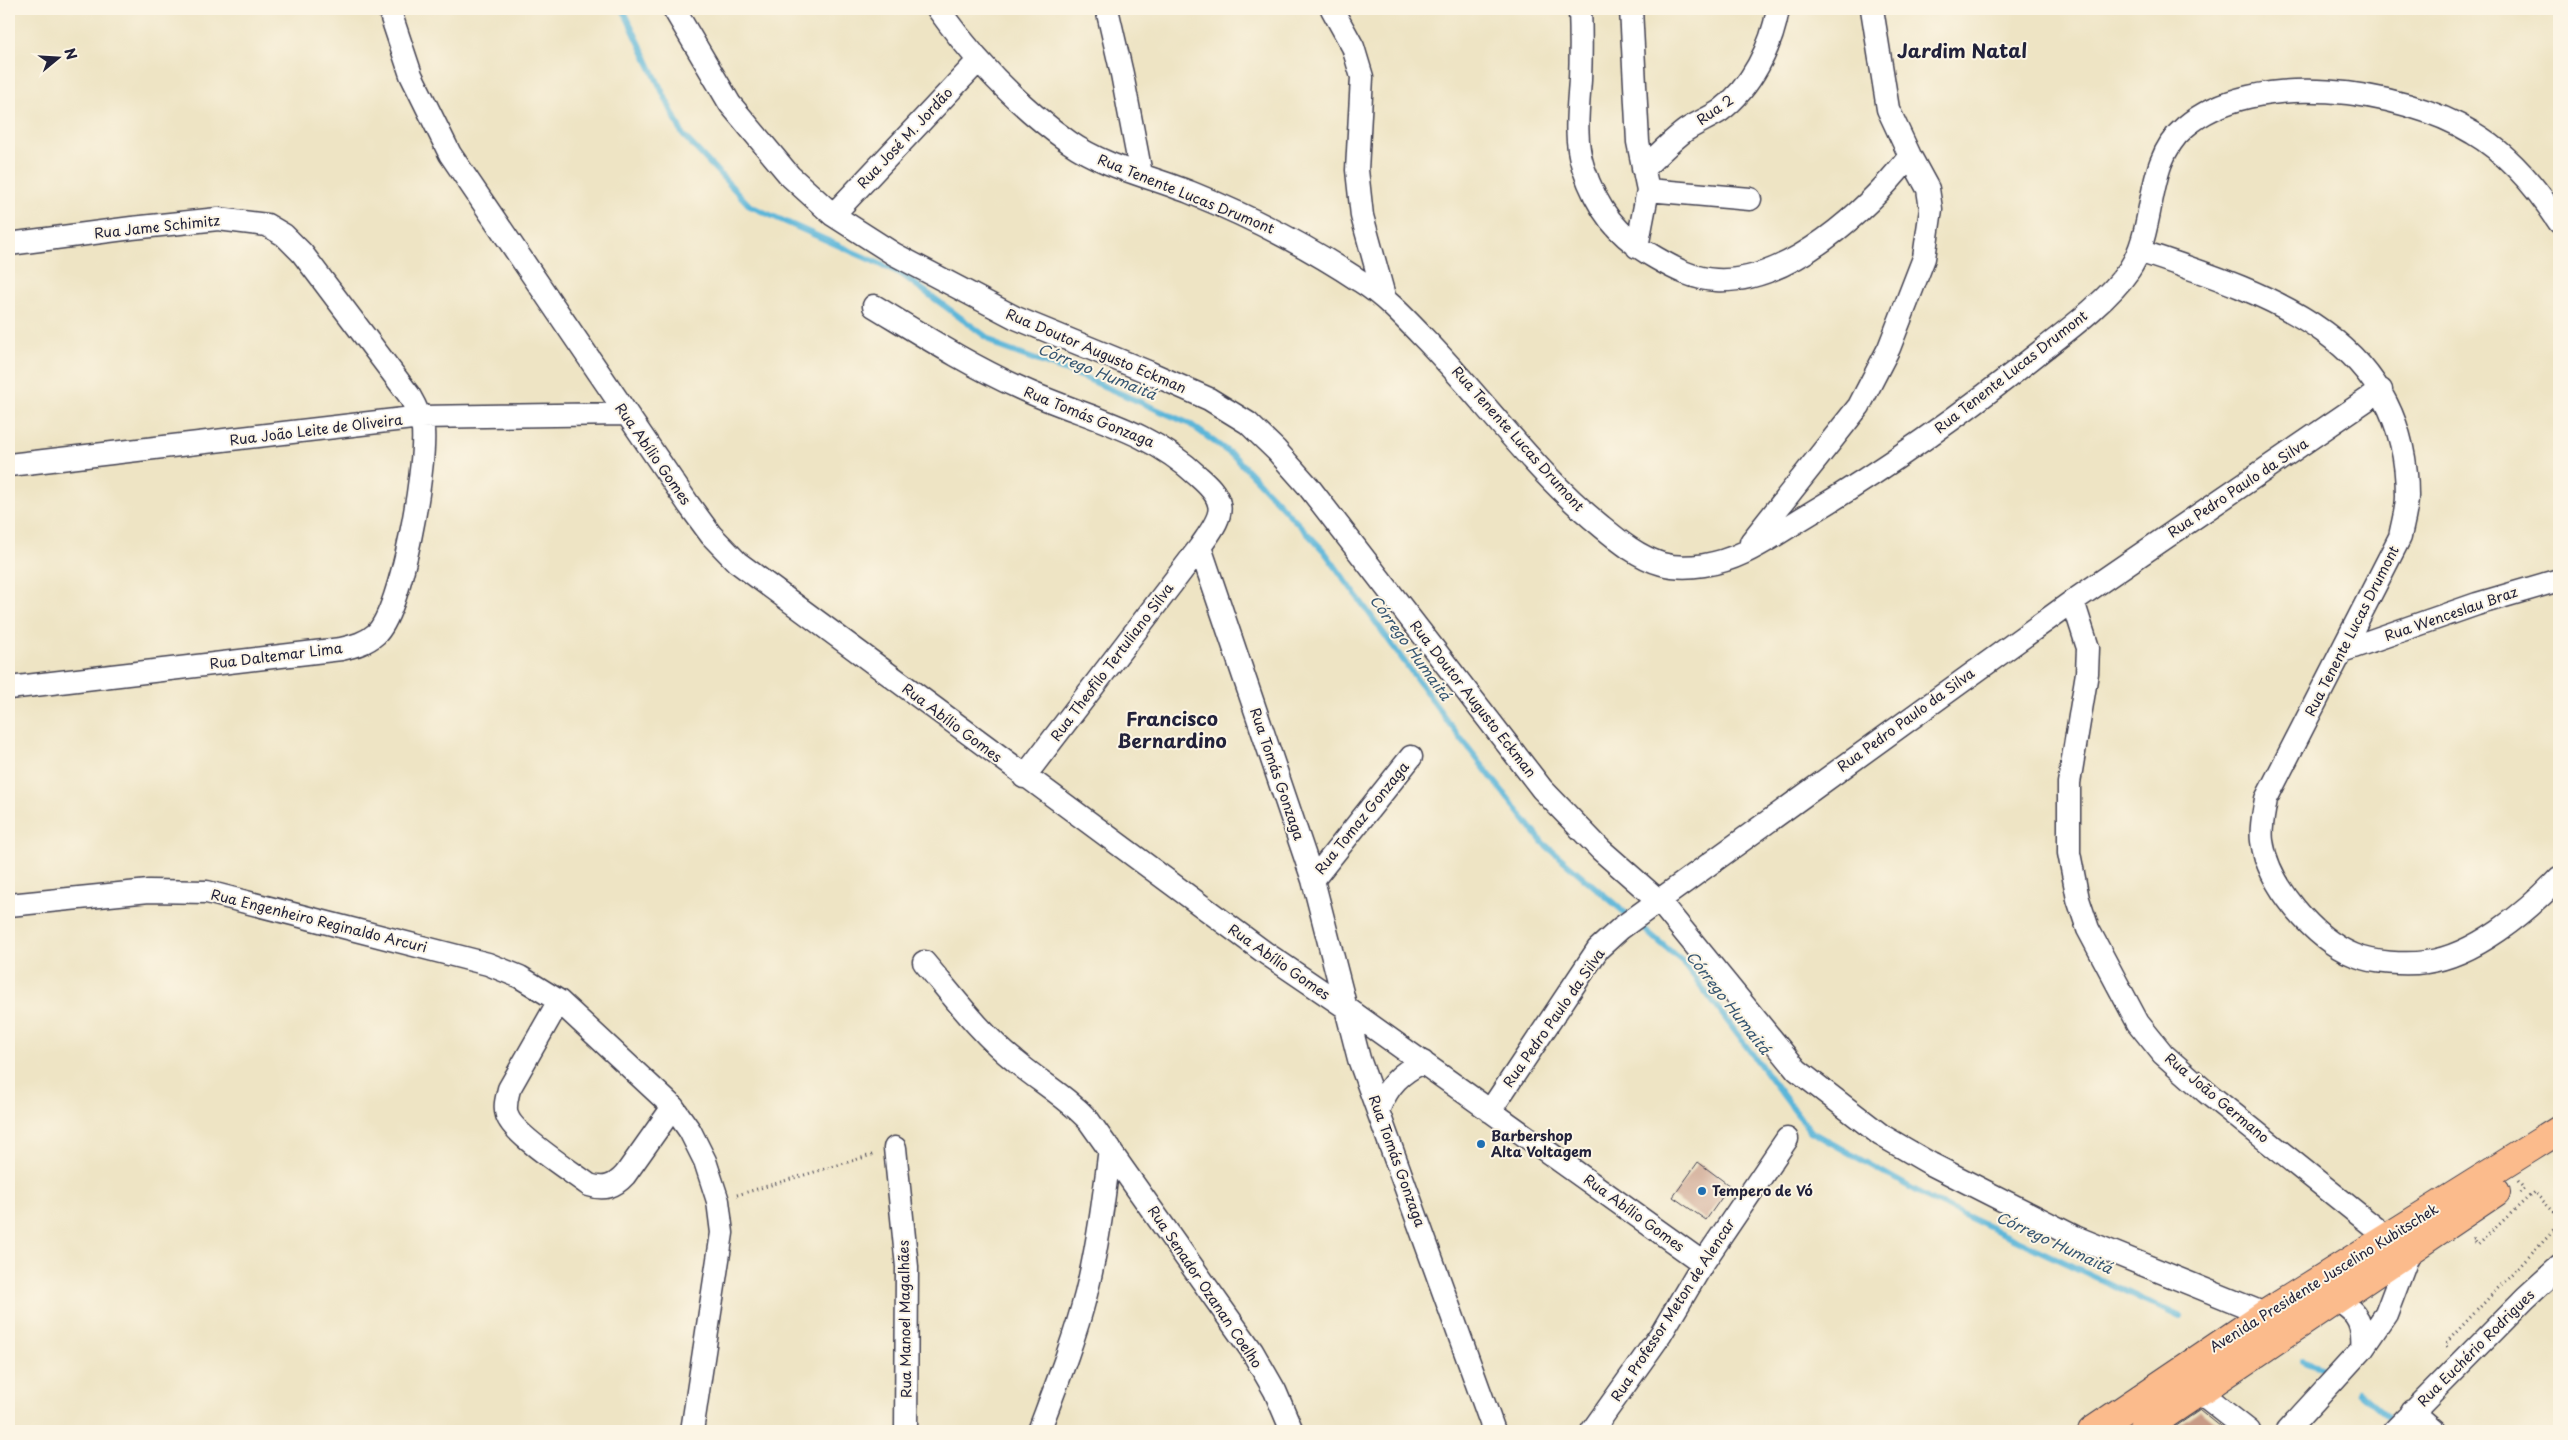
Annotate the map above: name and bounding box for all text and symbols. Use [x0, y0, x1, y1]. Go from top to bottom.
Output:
north arrow [32, 32, 82, 82]
district label: Jardim Natal [1897, 36, 2027, 64]
text: N [59, 45, 83, 62]
street label: Rua José M. Jordão [852, 82, 957, 193]
street label: Rua 2 [1692, 89, 1737, 130]
street label: Rua Tenente Lucas Drumont [1095, 148, 1278, 239]
street label: Rua Jame Schimitz [93, 209, 221, 244]
street label: Rua Doutor Augusto Eckman [1003, 303, 1190, 398]
street label: Rua Tenente Lucas Drumont [1930, 305, 2092, 438]
water label: Córrego Humaitá [1035, 336, 1161, 405]
street label: Rua Tenente Lucas Drumont [1447, 361, 1590, 516]
street label: Rua Tomás Gonzaga [1021, 381, 1158, 452]
street label: Rua Abílio Gomes [610, 399, 696, 509]
street label: Rua João Leite de Oliveira [228, 408, 404, 451]
street label: Rua Pedro Paulo da Silva [2163, 432, 2312, 542]
street label: Rua Tenente Lucas Drumont [2299, 542, 2404, 720]
street label: Rua Theofilo Tertuliano Silva [1045, 578, 1178, 745]
street label: Rua Wenceslau Braz [2382, 581, 2520, 646]
water label: Córrego Humaitá [1365, 589, 1458, 706]
street label: Rua Doutor Augusto Eckman [1405, 616, 1541, 782]
street label: Rua Daltemar Lima [208, 637, 344, 674]
street label: Rua Pedro Paulo da Silva [1833, 662, 1979, 777]
street label: Rua Abílio Gomes [898, 678, 1007, 767]
district label: Francisco Bernardino [1117, 704, 1227, 754]
street label: Rua Tomás Gonzaga [1245, 705, 1310, 843]
street label: Rua Tomaz Gonzaga [1309, 757, 1414, 879]
street label: Rua Engenheiro Reginaldo Arcuri [209, 883, 429, 958]
street label: Rua Abílio Gomes [1224, 919, 1334, 1005]
street label: Rua Pedro Paulo da Silva [1498, 944, 1610, 1091]
water label: Córrego Humaitá [1681, 945, 1778, 1060]
street label: Rua João Germano [2161, 1048, 2274, 1148]
street label: Rua Tomás Gonzaga [1364, 1092, 1431, 1230]
place label: Barbershop Alta Voltagem [1491, 1125, 1592, 1162]
marker: Barbershop Alta Voltagem [1475, 1138, 1487, 1150]
street label: Rua Abílio Gomes [1580, 1169, 1689, 1256]
place label: Tempero de Vó [1712, 1180, 1813, 1201]
marker: Tempero de Vó [1696, 1185, 1708, 1197]
street label: Avenida Presidente Juscelino Kubitschek [2205, 1198, 2442, 1357]
street label: Rua Senador Ozanan Coelho [1143, 1201, 1268, 1372]
water label: Córrego Humaitá [1993, 1205, 2118, 1279]
street label: Rua Professor Meton de Alencar [1605, 1214, 1740, 1405]
street label: Rua Manoel Magalhães [893, 1240, 916, 1398]
street label: Rua Euchério Rodrigues [2412, 1284, 2539, 1411]

